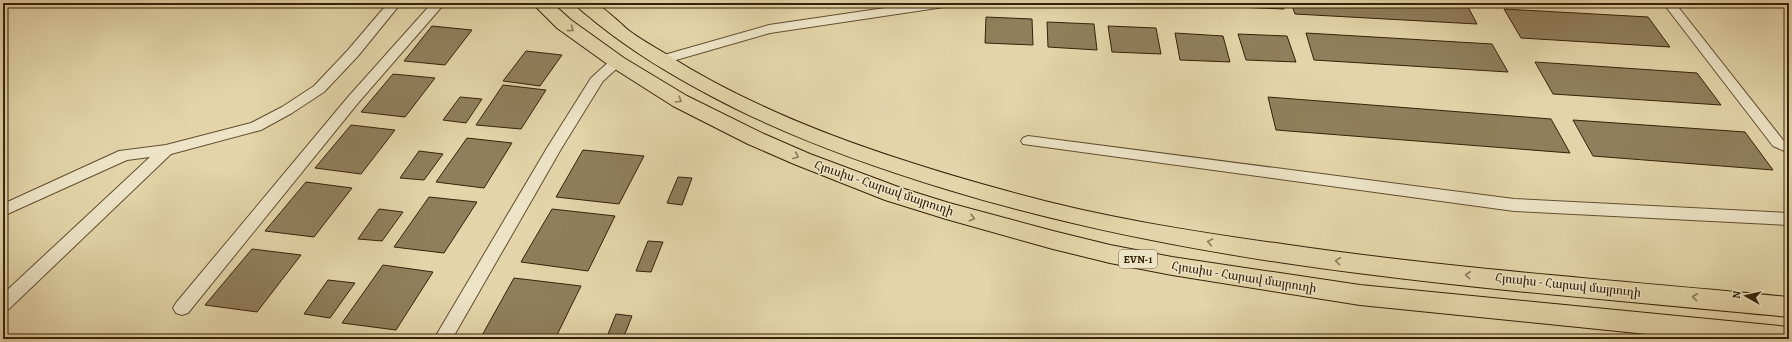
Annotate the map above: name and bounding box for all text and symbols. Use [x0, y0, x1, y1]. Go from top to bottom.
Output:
one-way arrow [566, 24, 573, 31]
one-way arrow [675, 96, 682, 103]
one-way arrow [793, 152, 800, 160]
street label: Հյուսիս - Հարավ մայրուղի [812, 157, 956, 219]
one-way arrow [968, 213, 975, 221]
one-way arrow [1207, 238, 1213, 247]
road number: EVN-1 [1119, 250, 1157, 268]
one-way arrow [1335, 257, 1341, 266]
street label: Հյուսիս - Հարավ մայրուղի [1170, 258, 1318, 296]
street label: Հյուսիս - Հարավ մայրուղի [1494, 269, 1642, 301]
one-way arrow [1465, 271, 1471, 280]
north arrow [1726, 276, 1766, 316]
text: N [1729, 290, 1745, 300]
one-way arrow [1691, 293, 1698, 302]

